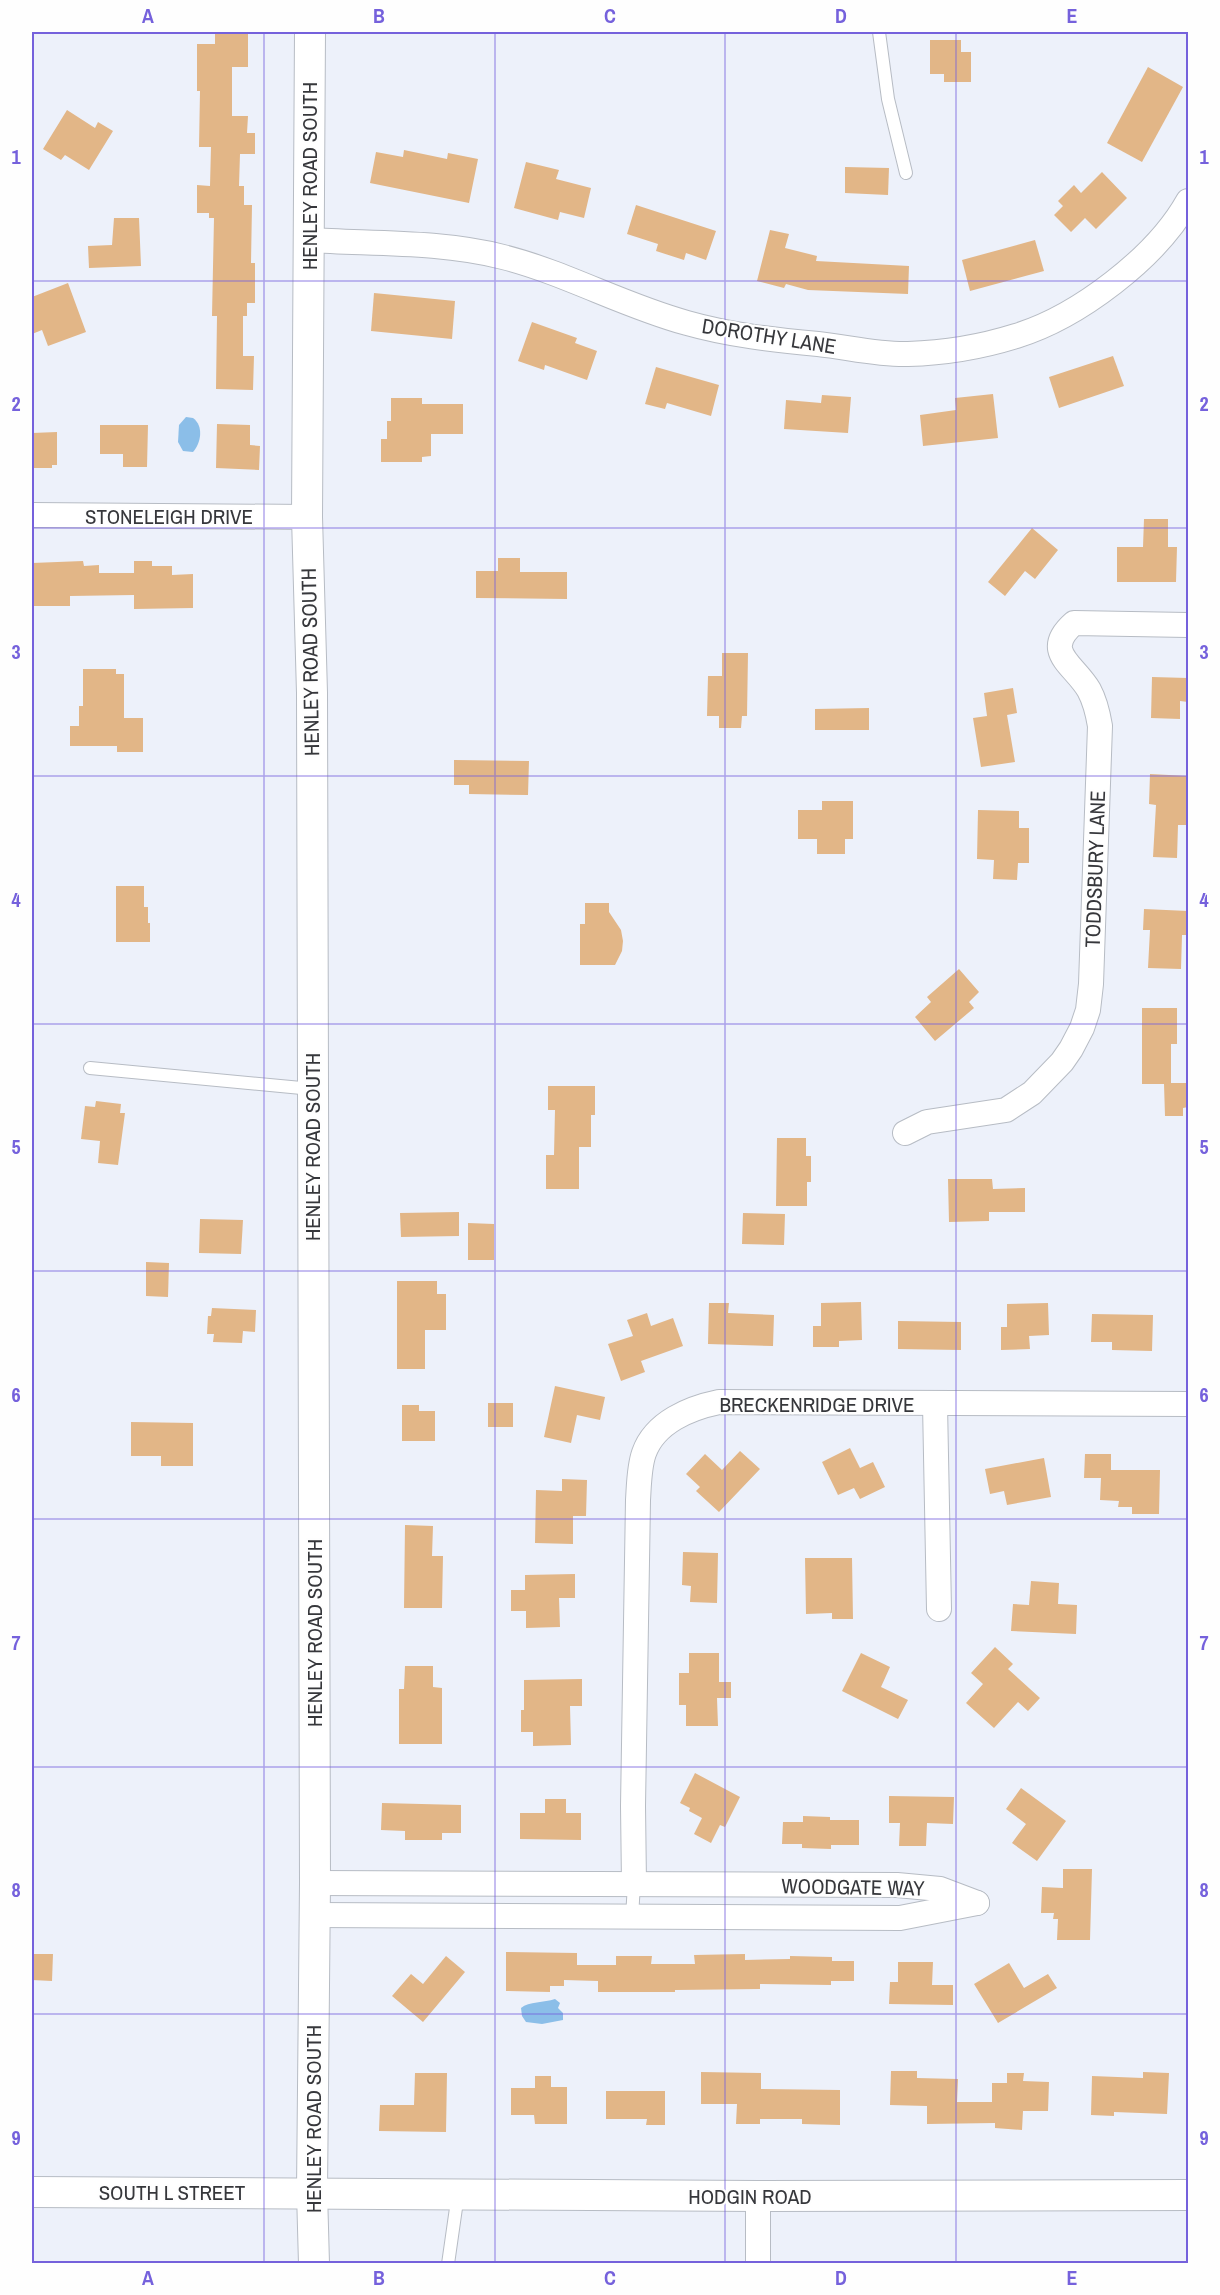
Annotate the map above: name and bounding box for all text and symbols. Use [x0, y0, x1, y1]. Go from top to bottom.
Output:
text: A [142, 2, 154, 29]
text: B [373, 2, 385, 29]
text: C [604, 2, 616, 29]
text: D [835, 2, 847, 29]
text: E [1067, 2, 1078, 29]
street label: HENLEY ROAD SOUTH [295, 82, 324, 270]
text: 1 [11, 143, 21, 170]
text: 1 [1199, 143, 1209, 170]
street label: DOROTHY LANE [700, 311, 838, 361]
text: 2 [11, 390, 21, 417]
text: 2 [1199, 390, 1209, 417]
street label: STONELEIGH DRIVE [85, 502, 253, 531]
street label: HENLEY ROAD SOUTH [294, 568, 326, 756]
text: 3 [11, 638, 21, 665]
text: 3 [1199, 638, 1209, 665]
street label: TODDSBURY LANE [1078, 790, 1112, 948]
text: 4 [11, 886, 21, 913]
text: 4 [1199, 886, 1209, 913]
street label: HENLEY ROAD SOUTH [298, 1053, 327, 1241]
text: 5 [11, 1133, 21, 1160]
text: 5 [1199, 1133, 1209, 1160]
text: 6 [11, 1381, 21, 1408]
text: 6 [1199, 1381, 1209, 1408]
street label: BRECKENRIDGE DRIVE [719, 1390, 915, 1419]
street label: HENLEY ROAD SOUTH [300, 1539, 329, 1727]
text: 7 [11, 1629, 21, 1656]
text: 7 [1199, 1629, 1209, 1656]
street label: WOODGATE WAY [781, 1871, 925, 1903]
text: 8 [11, 1876, 21, 1903]
text: 8 [1199, 1876, 1209, 1903]
street label: HENLEY ROAD SOUTH [299, 2025, 328, 2213]
text: 9 [11, 2124, 21, 2151]
text: 9 [1199, 2124, 1209, 2151]
street label: SOUTH L STREET [99, 2178, 246, 2207]
street label: HODGIN ROAD [688, 2182, 812, 2211]
text: A [142, 2264, 154, 2291]
text: B [373, 2264, 385, 2291]
text: C [604, 2264, 616, 2291]
text: D [835, 2264, 847, 2291]
text: E [1067, 2264, 1078, 2291]

